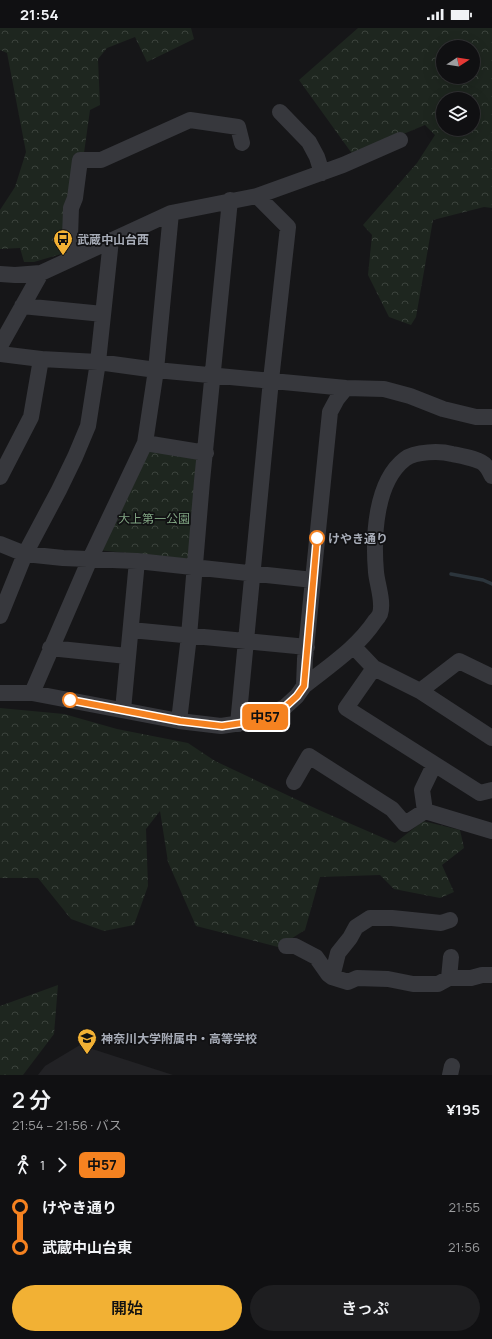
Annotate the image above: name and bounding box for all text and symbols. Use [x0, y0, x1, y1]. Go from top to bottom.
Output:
text: 21:54 [20, 4, 59, 25]
north arrow [436, 40, 480, 84]
map controls [436, 40, 480, 136]
button: layers [436, 92, 480, 136]
bus stop icon: 武蔵中山台西 [52, 228, 74, 256]
place label: 武蔵中山台西 [77, 231, 149, 248]
park label: 大上第一公園 [118, 510, 190, 527]
marker: けやき通り [309, 530, 325, 546]
place label: けやき通り [328, 530, 388, 547]
unlabelled marker [62, 692, 78, 708]
line badge: 中57 [242, 704, 288, 730]
text: 中57 [250, 707, 280, 726]
school or university icon: 神奈川大学附属中・高等学校 [76, 1027, 98, 1055]
place label: 神奈川大学附属中・高等学校 [101, 1030, 257, 1047]
text: 2 分 [12, 1085, 51, 1115]
text: ¥195 [446, 1099, 480, 1120]
text: 21:54 – 21:56 · バス [12, 1116, 122, 1134]
icon: walk [12, 1154, 34, 1176]
icon: forward [51, 1154, 73, 1176]
text: 中57 [87, 1155, 117, 1174]
text: 1 [40, 1156, 45, 1174]
text: けやき通り [42, 1197, 117, 1218]
text: 21:55 [449, 1198, 480, 1216]
text: 武蔵中山台東 [42, 1237, 132, 1258]
text: 21:56 [448, 1238, 480, 1256]
button: 開始 [12, 1285, 242, 1331]
button: きっぷ [250, 1285, 480, 1331]

